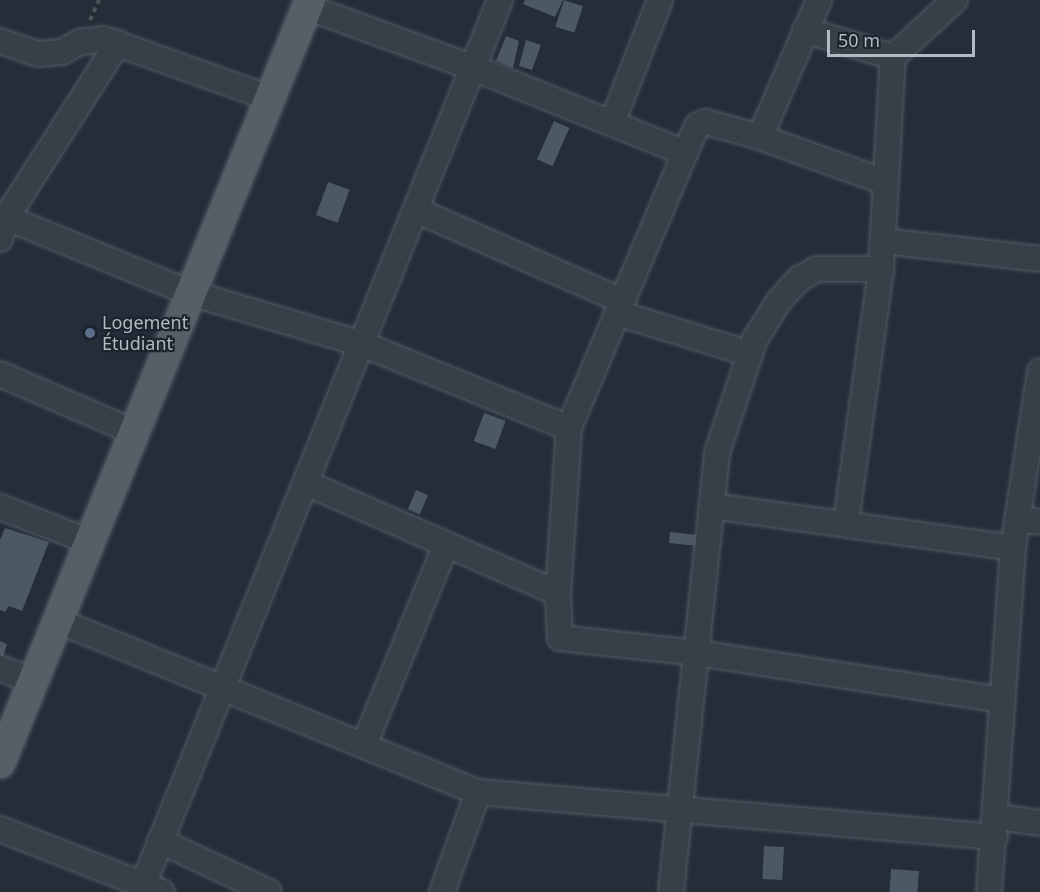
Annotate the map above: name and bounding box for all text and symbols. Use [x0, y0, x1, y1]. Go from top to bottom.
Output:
scale bar [830, 18, 978, 56]
text: 50 m [838, 28, 880, 52]
place label: Logement Étudiant [102, 312, 188, 354]
marker: Logement Étudiant [83, 326, 97, 340]

